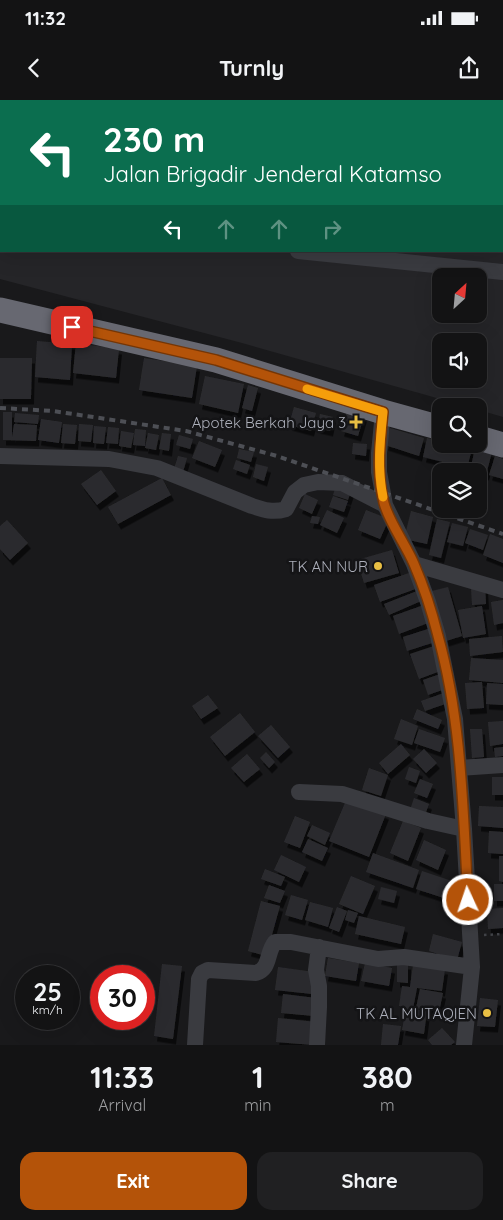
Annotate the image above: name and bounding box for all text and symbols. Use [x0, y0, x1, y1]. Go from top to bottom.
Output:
text: 11:32 [25, 6, 66, 30]
icon: back [20, 54, 48, 82]
text: Turnly [219, 54, 284, 82]
icon: share [455, 54, 483, 82]
text: 230 m [103, 117, 205, 161]
icon: left [20, 120, 85, 185]
text: Jalan Brigadir Jenderal Katamso [103, 160, 442, 188]
icon: left [159, 215, 187, 243]
icon: ahead [212, 215, 240, 243]
icon: ahead [265, 215, 293, 243]
icon: right [318, 215, 346, 243]
north arrow [432, 268, 488, 322]
map controls [432, 268, 487, 518]
pin [51, 306, 93, 348]
icon: arrive [58, 313, 86, 341]
button: sound [432, 333, 487, 388]
button: search [432, 398, 487, 453]
place label: Apotek Berkah Jaya 3 [192, 413, 346, 432]
marker: Apotek Berkah Jaya 3 [350, 416, 362, 428]
button: layers [432, 463, 487, 518]
place label: TK AN NUR [288, 557, 368, 576]
marker: TK AN NUR [372, 560, 384, 572]
position arrow [441, 873, 493, 925]
speed limit sign: 30 [90, 965, 155, 1030]
text: 25 [33, 976, 62, 1007]
text: km/h [32, 1002, 63, 1017]
place label: TK AL MUTAQIEN [356, 1004, 477, 1023]
marker: TK AL MUTAQIEN [481, 1007, 493, 1019]
text: 11:33 [90, 1058, 154, 1096]
text: 1 [252, 1058, 264, 1096]
text: 380 [362, 1058, 413, 1096]
text: Arrival [98, 1095, 146, 1115]
text: min [244, 1095, 272, 1115]
text: m [380, 1095, 395, 1115]
button: Exit [20, 1152, 247, 1210]
button: Share [257, 1152, 483, 1210]

